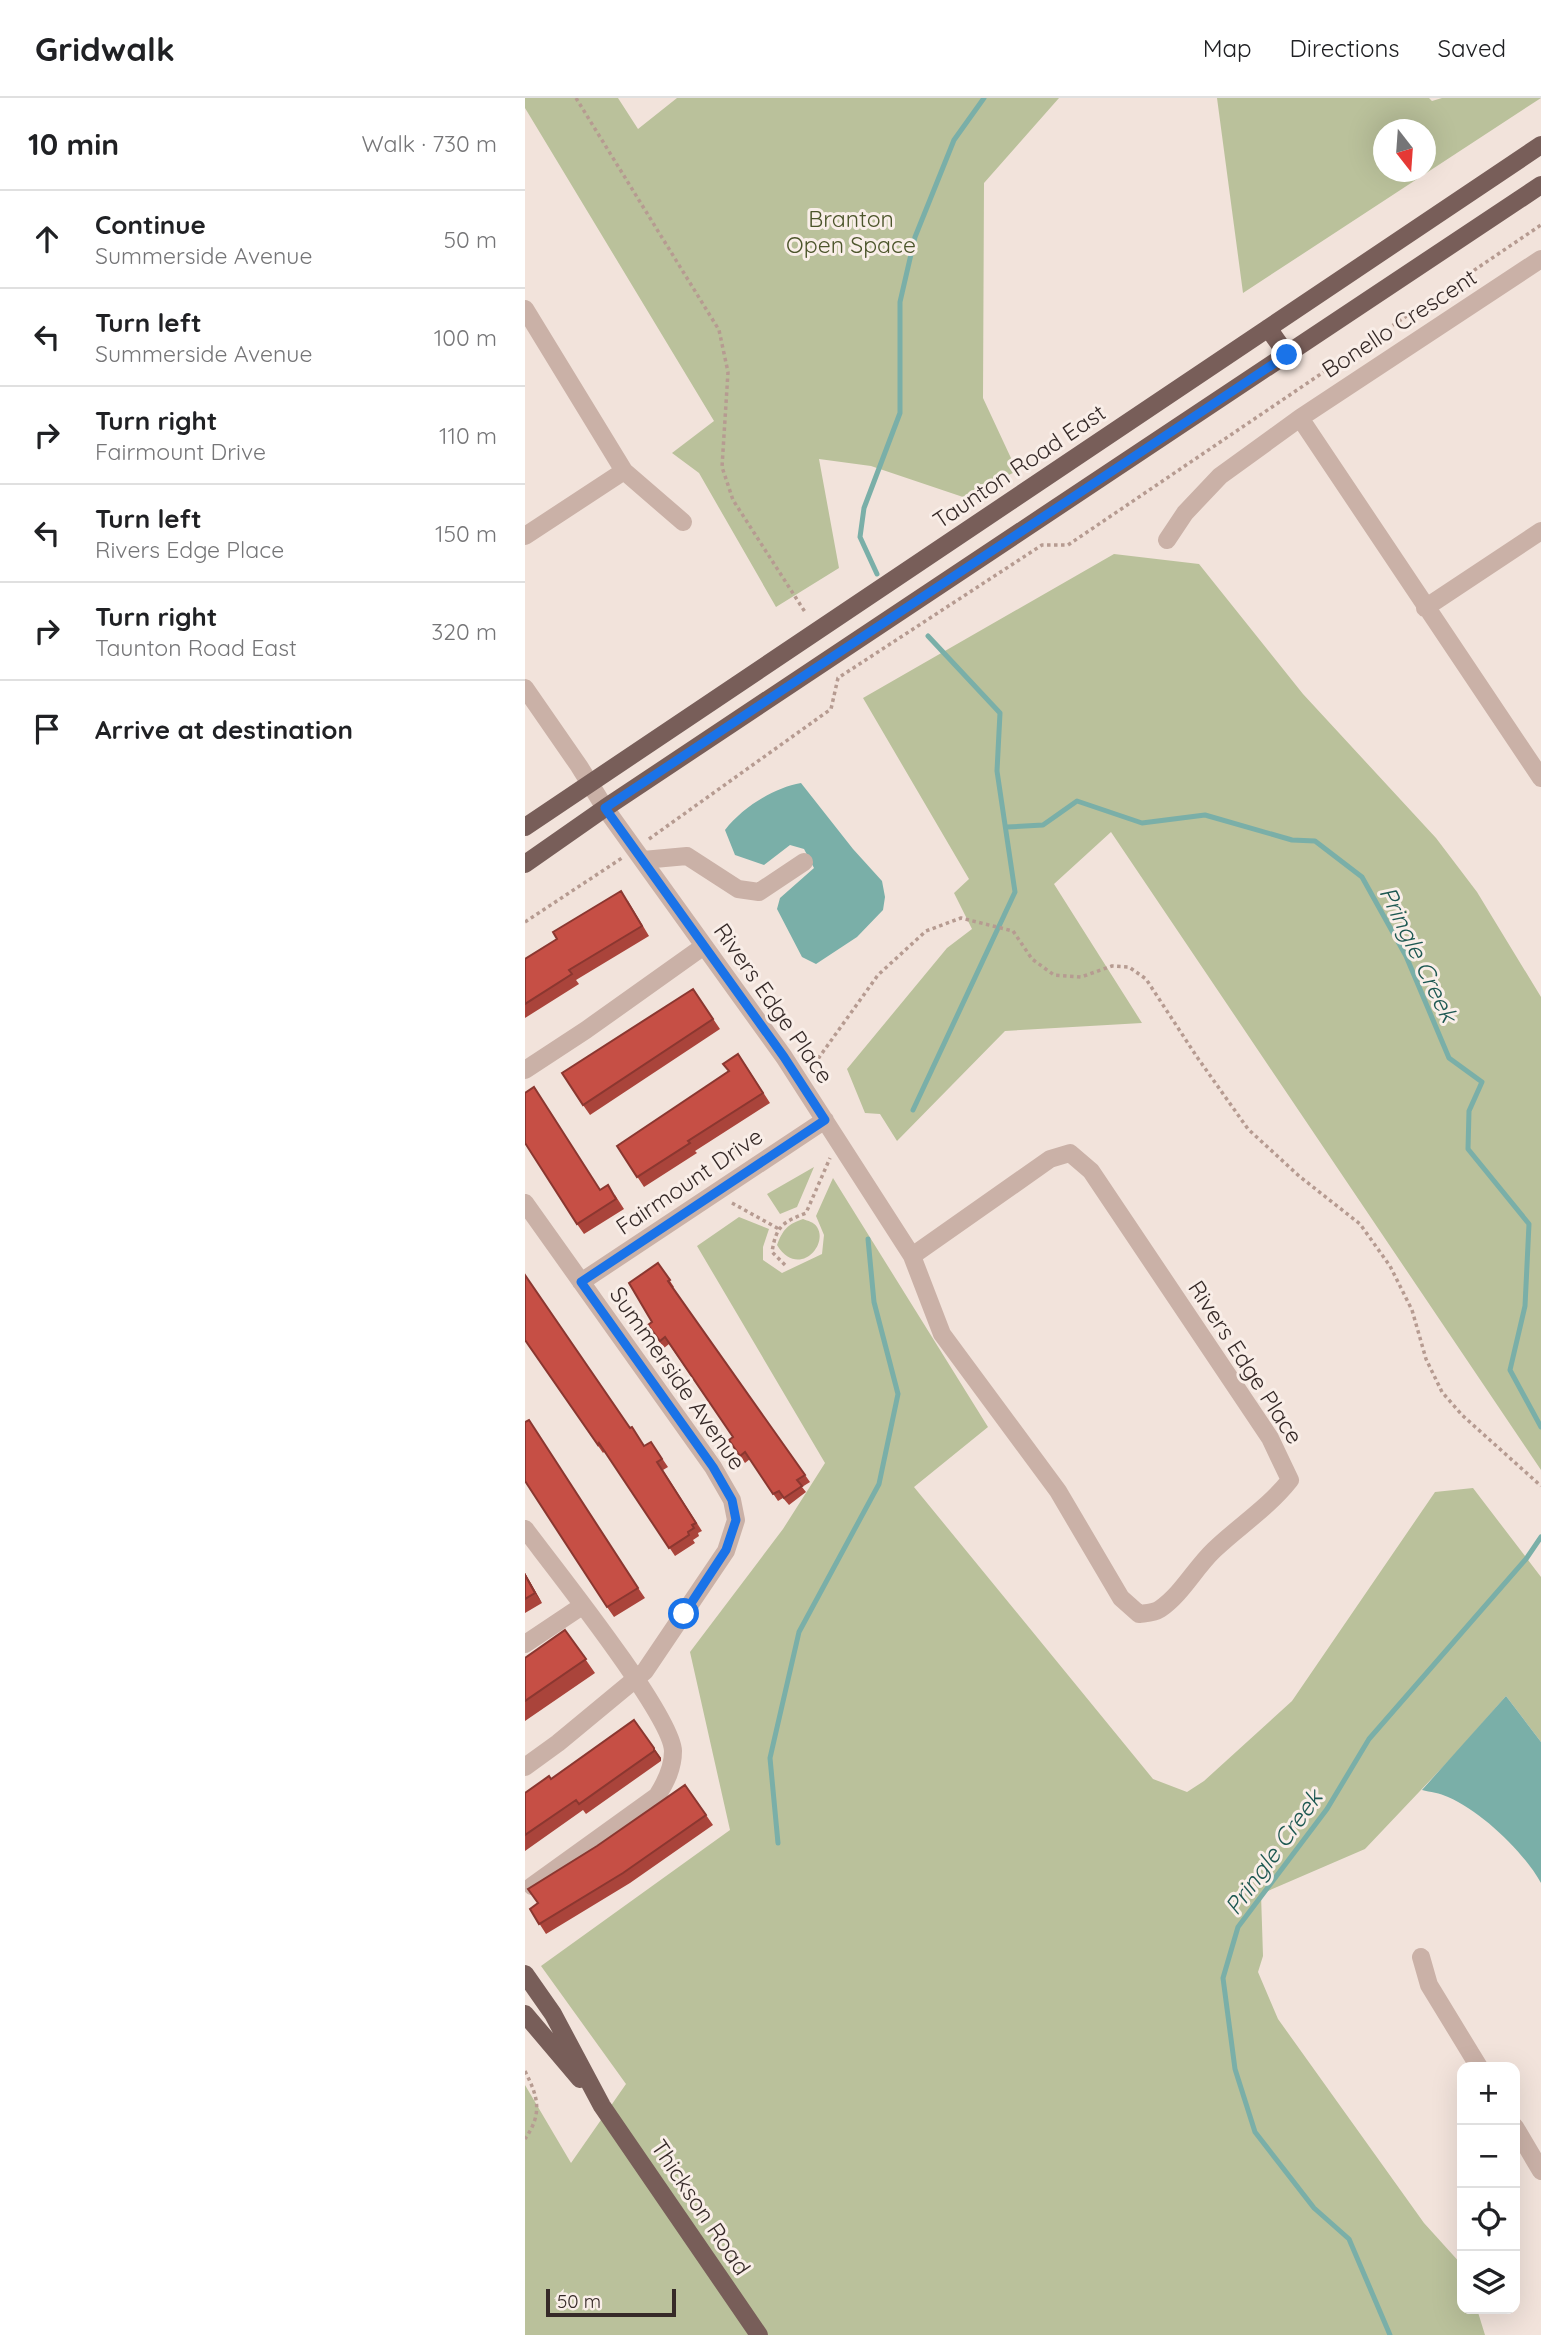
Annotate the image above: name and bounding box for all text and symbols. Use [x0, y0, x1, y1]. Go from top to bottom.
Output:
text: Gridwalk [35, 28, 175, 69]
text: Map [1203, 33, 1252, 63]
text: Directions [1290, 33, 1400, 63]
text: Saved [1438, 33, 1506, 63]
north arrow [1373, 119, 1436, 182]
text: 10 min [28, 125, 119, 163]
text: Walk · 730 m [362, 129, 497, 158]
park label: Branton Open Space [786, 204, 916, 259]
text: Continue [95, 208, 206, 241]
icon: ahead [28, 220, 66, 258]
text: 50 m [444, 225, 497, 254]
text: Summerside Avenue [95, 241, 312, 270]
street label: Bonello Crescent [1316, 262, 1482, 384]
text: Turn left [95, 306, 202, 339]
icon: left [28, 318, 66, 356]
text: 100 m [434, 323, 497, 352]
text: Summerside Avenue [95, 339, 312, 368]
route end [1271, 339, 1302, 370]
street label: Taunton Road East [927, 397, 1111, 534]
text: Turn right [95, 404, 217, 437]
icon: right [28, 416, 66, 454]
text: 110 m [439, 421, 497, 450]
text: Fairmount Drive [95, 437, 266, 466]
text: Turn left [95, 502, 202, 535]
icon: left [28, 514, 66, 552]
text: 150 m [435, 519, 497, 548]
text: Rivers Edge Place [95, 535, 284, 564]
text: Turn right [95, 600, 217, 633]
icon: right [28, 612, 66, 650]
text: 320 m [431, 617, 497, 646]
text: Taunton Road East [95, 633, 297, 662]
icon: arrive [28, 710, 66, 748]
text: Arrive at destination [95, 713, 353, 746]
water label: Pringle Creek [1373, 881, 1466, 1029]
street label: Rivers Edge Place [708, 917, 840, 1089]
street label: Fairmount Drive [610, 1121, 768, 1241]
street label: Rivers Edge Place [1182, 1275, 1310, 1449]
street label: Summerside Avenue [604, 1281, 752, 1475]
route start [668, 1598, 699, 1629]
water label: Pringle Creek [1218, 1782, 1330, 1920]
map controls [1457, 2062, 1520, 2314]
button: + [1457, 2062, 1520, 2125]
button: − [1457, 2125, 1520, 2188]
street label: Thickson Road [645, 2134, 757, 2280]
button: locate [1457, 2188, 1520, 2251]
button: layers [1457, 2251, 1520, 2314]
scale bar [546, 2286, 675, 2318]
text: 50 m [557, 2289, 601, 2313]

